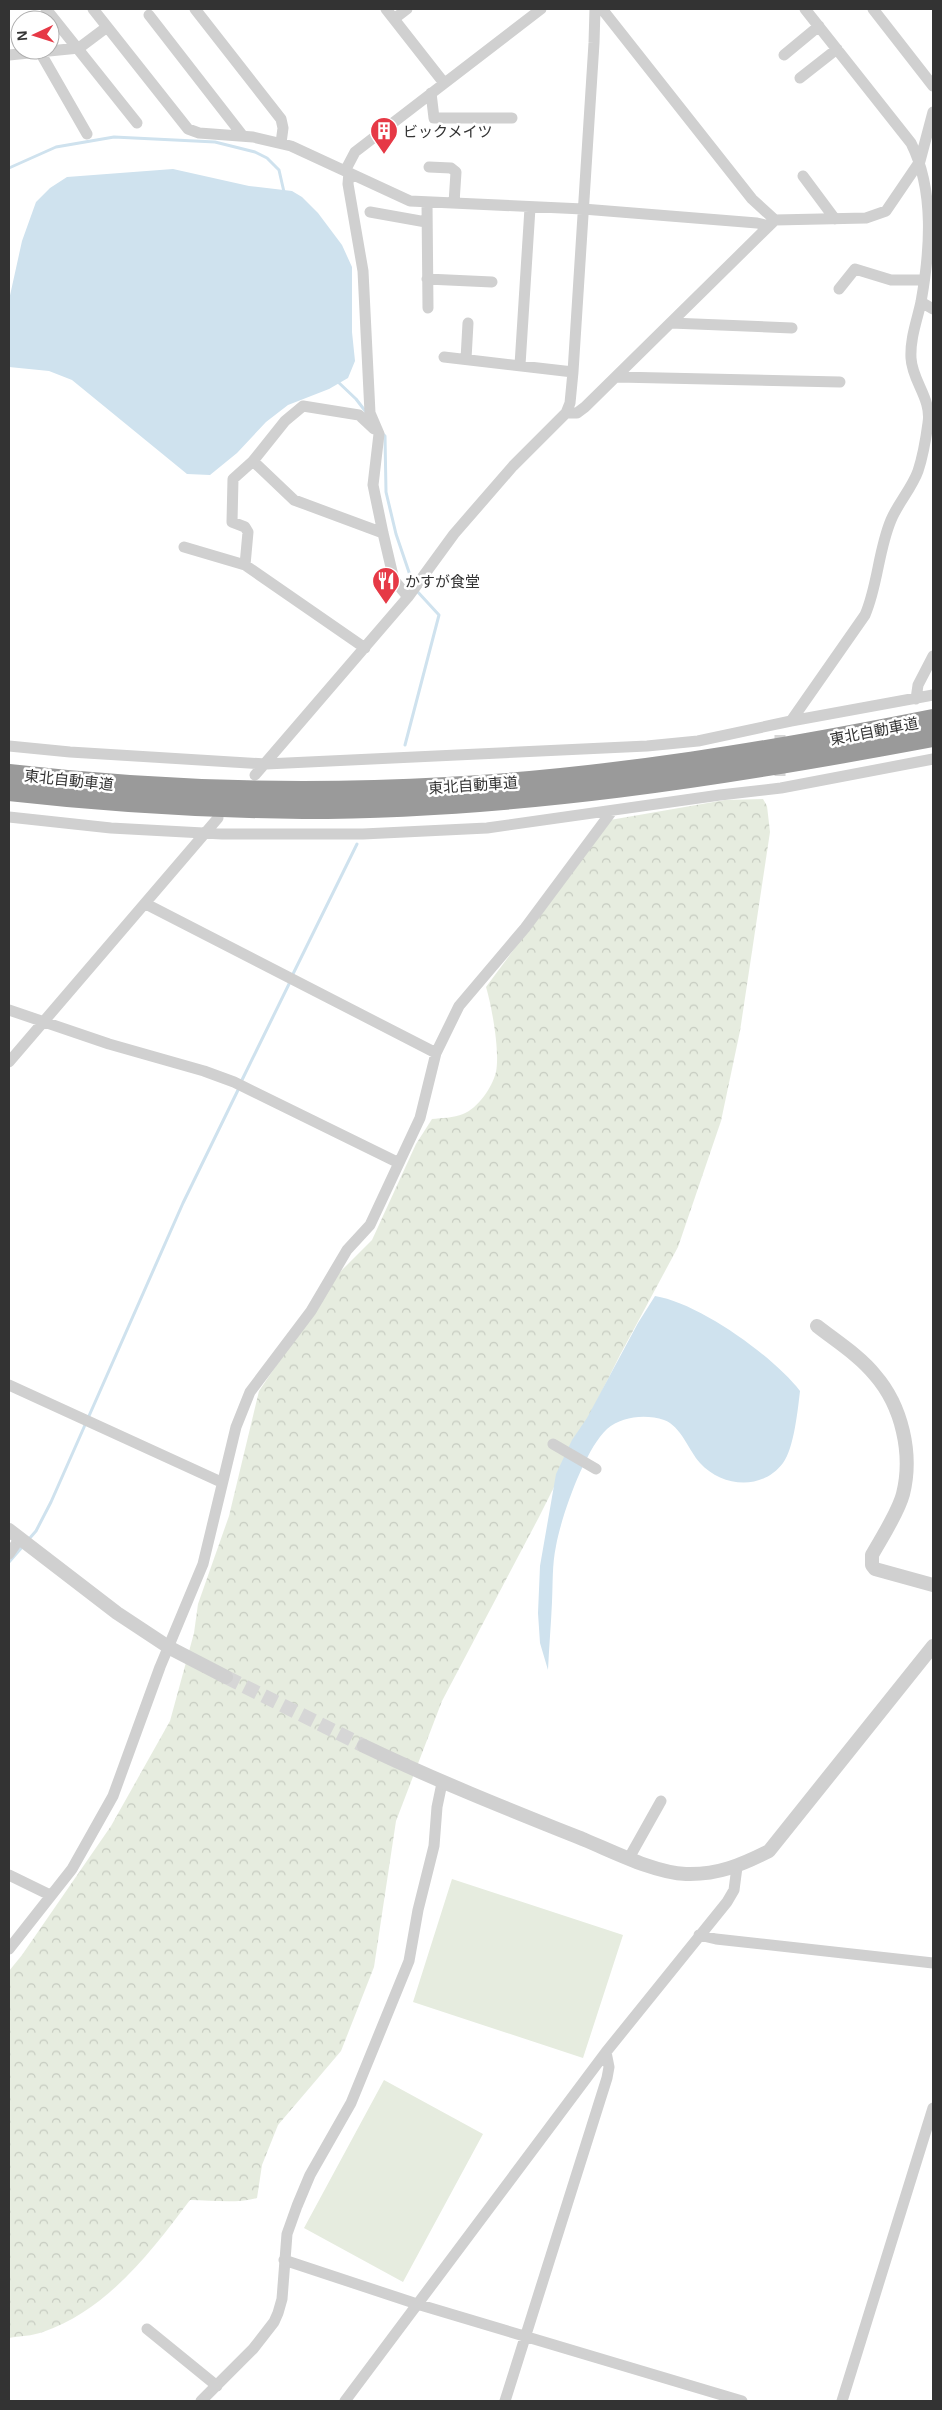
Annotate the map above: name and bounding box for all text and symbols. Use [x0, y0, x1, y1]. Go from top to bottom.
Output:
north arrow [10, 10, 60, 60]
text: N [14, 30, 30, 42]
building icon: ビックメイツ [369, 116, 399, 155]
place label: ビックメイツ [403, 123, 492, 140]
restaurant icon: かすが食堂 [371, 566, 401, 605]
place label: かすが食堂 [405, 573, 480, 590]
street label: 東北自動車道 [828, 714, 920, 748]
street label: 東北自動車道 [23, 767, 115, 793]
street label: 東北自動車道 [428, 773, 518, 797]

